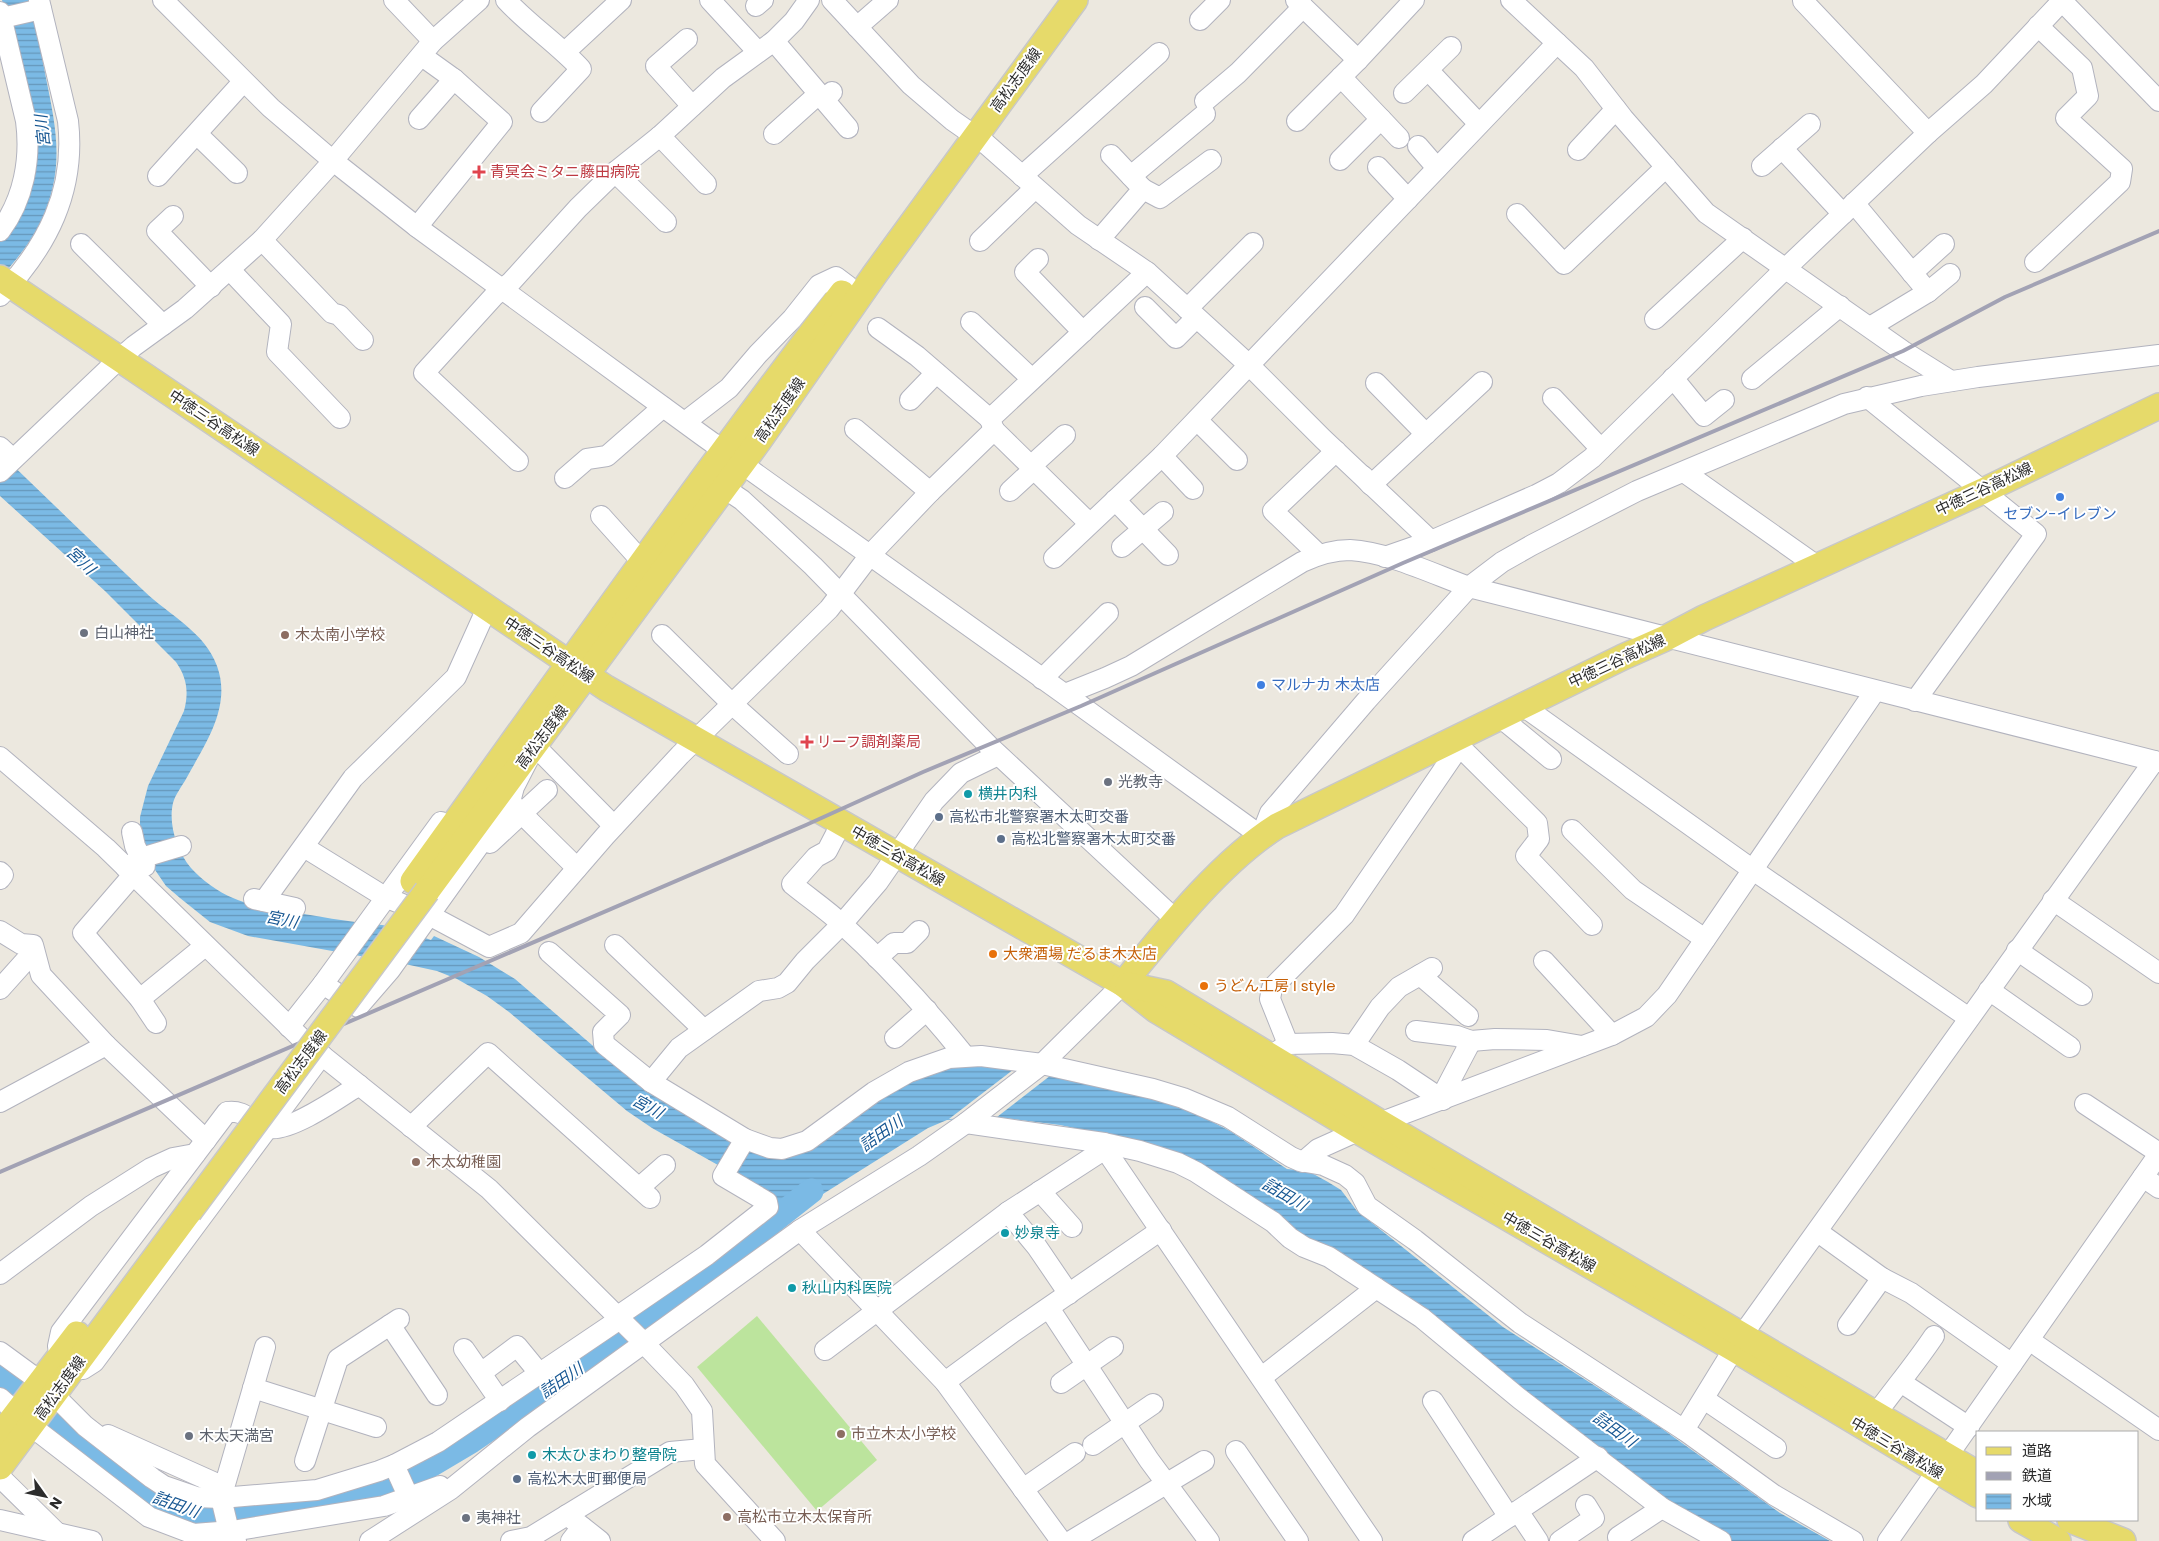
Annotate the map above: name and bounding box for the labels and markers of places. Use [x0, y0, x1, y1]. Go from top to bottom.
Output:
place label: 青冥会ミタニ藤田病院 [490, 161, 640, 182]
marker: 青冥会ミタニ藤田病院 [472, 165, 486, 179]
marker: セブン-イレブン [2054, 491, 2066, 503]
place label: セブン-イレブン [2003, 503, 2117, 524]
place label: 白山神社 [94, 622, 154, 643]
place label: 木太南小学校 [295, 624, 385, 645]
marker: 白山神社 [78, 627, 90, 639]
marker: 木太南小学校 [279, 629, 291, 641]
place label: マルナカ 木太店 [1271, 674, 1380, 695]
marker: マルナカ 木太店 [1255, 679, 1267, 691]
place label: リーフ調剤薬局 [817, 731, 921, 752]
marker: リーフ調剤薬局 [801, 736, 813, 748]
place label: 光教寺 [1118, 771, 1163, 792]
marker: 光教寺 [1102, 776, 1114, 788]
place label: 横井内科 [978, 783, 1038, 804]
marker: 横井内科 [962, 788, 974, 800]
place label: 高松市北警察署木太町交番 [949, 806, 1129, 827]
marker: 高松市北警察署木太町交番 [933, 811, 945, 823]
place label: 高松北警察署木太町交番 [1011, 828, 1176, 849]
marker: 高松北警察署木太町交番 [995, 833, 1007, 845]
place label: 大衆酒場 だるま木太店 [1003, 943, 1157, 964]
marker: 大衆酒場 だるま木太店 [987, 948, 999, 960]
place label: うどん工房 I style [1214, 975, 1335, 996]
marker: うどん工房 I style [1198, 980, 1210, 992]
place label: 木太幼稚園 [426, 1151, 501, 1172]
marker: 木太幼稚園 [410, 1156, 422, 1168]
place label: 妙泉寺 [1015, 1222, 1060, 1243]
marker: 妙泉寺 [999, 1227, 1011, 1239]
place label: 秋山内科医院 [802, 1277, 892, 1298]
marker: 秋山内科医院 [786, 1282, 798, 1294]
place label: 市立木太小学校 [851, 1423, 956, 1444]
place label: 木太天満宮 [199, 1425, 274, 1446]
marker: 市立木太小学校 [835, 1428, 847, 1440]
marker: 木太天満宮 [183, 1430, 195, 1442]
place label: 木太ひまわり整骨院 [542, 1444, 677, 1465]
marker: 木太ひまわり整骨院 [526, 1449, 538, 1461]
place label: 高松木太町郵便局 [527, 1468, 647, 1489]
marker: 高松木太町郵便局 [511, 1473, 523, 1485]
place label: 高松市立木太保育所 [737, 1506, 872, 1527]
place label: 夷神社 [476, 1507, 521, 1528]
marker: 高松市立木太保育所 [721, 1511, 733, 1523]
marker: 夷神社 [460, 1512, 472, 1524]

